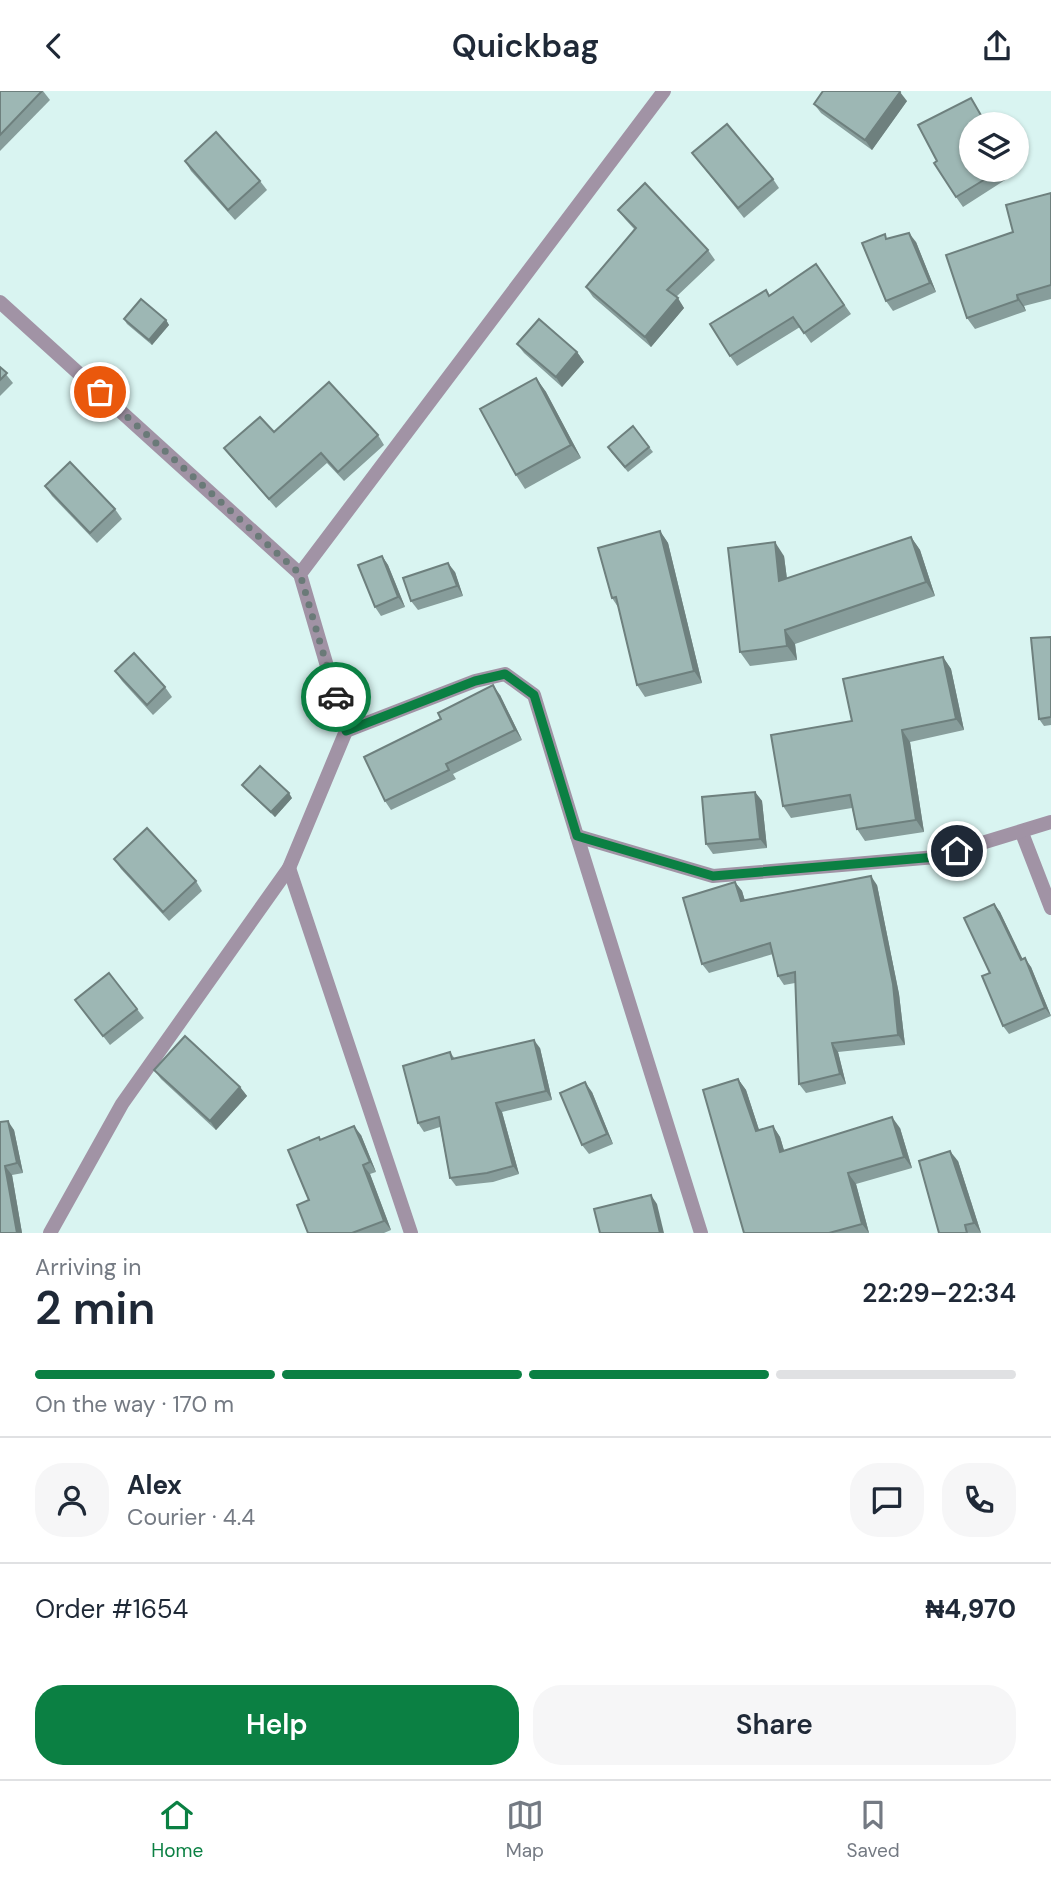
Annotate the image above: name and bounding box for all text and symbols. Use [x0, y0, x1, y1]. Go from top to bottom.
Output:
text: Quickbag [452, 25, 599, 67]
icon: back [35, 27, 73, 65]
icon: share [978, 27, 1016, 65]
map controls [959, 112, 1029, 182]
button: layers [959, 112, 1029, 182]
pin [70, 362, 130, 422]
icon: bag [81, 373, 119, 411]
courier [301, 662, 371, 732]
icon: car [317, 678, 355, 716]
pin [927, 821, 987, 881]
icon: home [938, 832, 976, 870]
text: Arriving in [35, 1252, 141, 1282]
text: 22:29–22:34 [862, 1276, 1016, 1310]
text: 2 min [35, 1278, 155, 1338]
text: On the way · 170 m [35, 1389, 234, 1419]
button: person [35, 1463, 109, 1537]
button: chat [850, 1463, 924, 1537]
button: phone [942, 1463, 1016, 1537]
text: Alex [127, 1468, 182, 1502]
text: Courier · 4.4 [127, 1502, 255, 1532]
text: Order #1654 [35, 1592, 188, 1626]
text: ₦4,970 [926, 1592, 1016, 1626]
button: Help [35, 1685, 519, 1765]
button: Share [533, 1685, 1016, 1765]
tab: Home [151, 1796, 203, 1863]
tab: Map [506, 1796, 544, 1863]
tab: Saved [846, 1796, 900, 1863]

